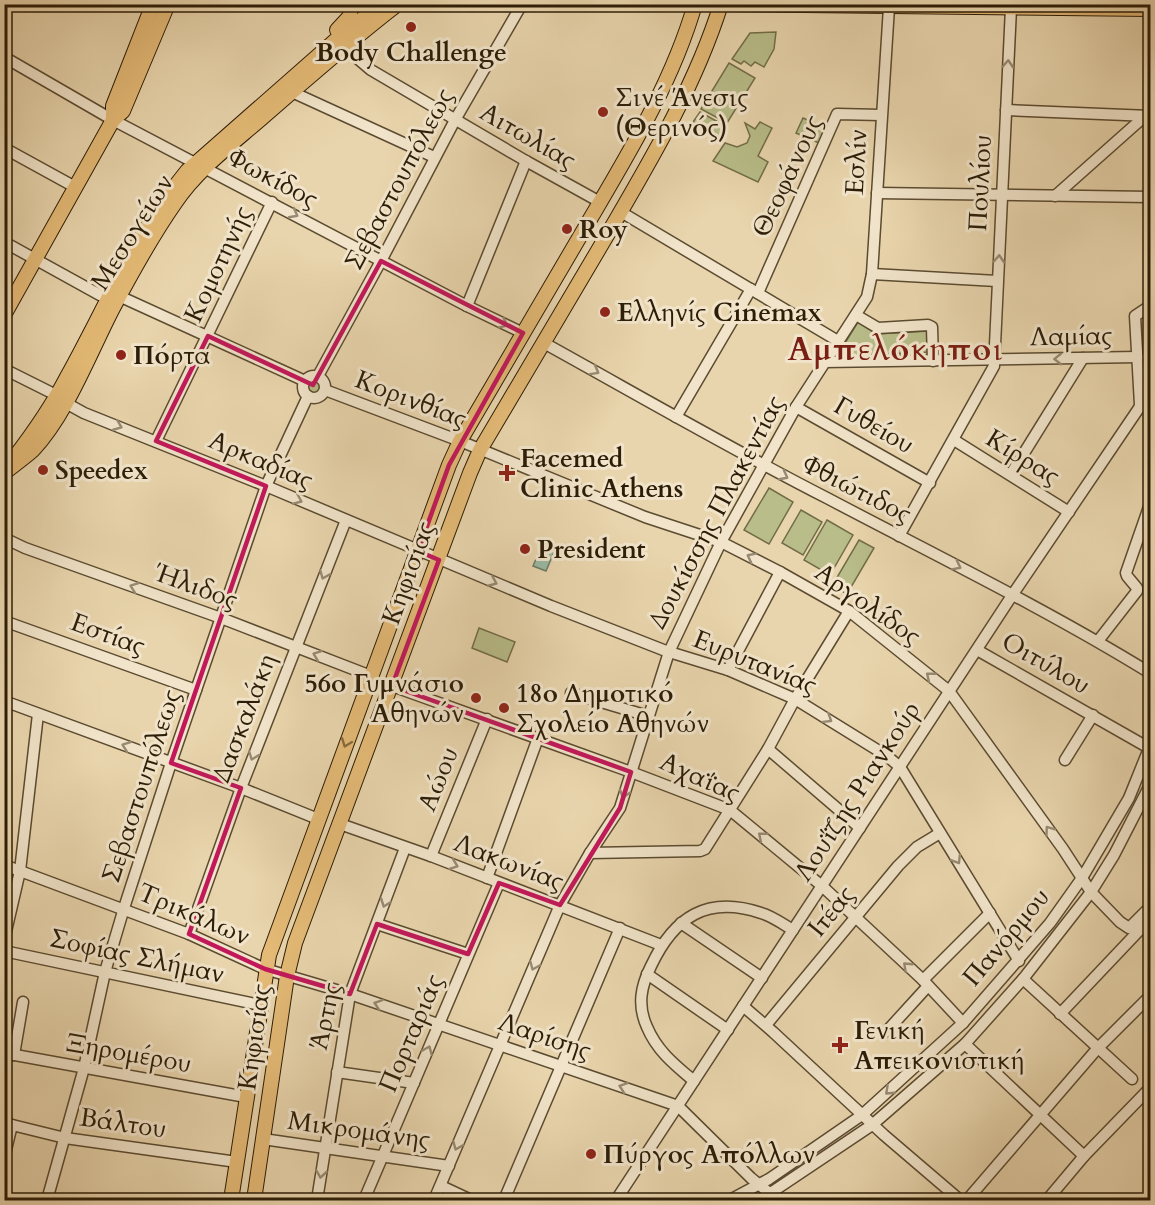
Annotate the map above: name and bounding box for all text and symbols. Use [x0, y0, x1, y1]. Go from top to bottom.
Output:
marker: Body Challenge [404, 20, 418, 34]
place label: Body Challenge [315, 35, 507, 70]
one-way arrow [1001, 60, 1014, 69]
place label: Σινέ Άνεσις (Θερινός) [615, 80, 748, 145]
street label: Σεβαστουπόλεως [336, 82, 462, 276]
street label: Αιτωλίας [473, 94, 583, 178]
marker: Σινέ Άνεσις (Θερινός) [596, 105, 610, 119]
street label: Θεοφάνους [743, 109, 831, 243]
street label: Εσλίν [837, 128, 875, 196]
street label: Πουλίου [960, 134, 1000, 232]
street label: Φωκίδος [222, 140, 324, 216]
street label: Μεσογείων [82, 167, 182, 297]
street label: Κομοτηνής [176, 200, 260, 328]
one-way arrow [288, 207, 298, 218]
place label: Roy [579, 212, 628, 247]
marker: Roy [560, 222, 574, 236]
one-way arrow [992, 255, 1005, 264]
place label: Ελληνίς Cinemax [617, 295, 822, 330]
marker: Ελληνίς Cinemax [598, 305, 612, 319]
one-way arrow [498, 317, 508, 328]
street label: Λαμίας [1030, 318, 1112, 354]
district label: Αμπελόκηποι [788, 328, 1004, 372]
place label: Πόρτα [133, 338, 210, 373]
marker: Πόρτα [114, 348, 128, 362]
one-way arrow [1054, 352, 1063, 365]
street label: Κορινθίας [350, 362, 472, 436]
one-way arrow [589, 364, 599, 375]
street label: Γυθείου [827, 388, 921, 462]
street label: Δουκίσσης Πλακεντίας [640, 389, 792, 635]
one-way arrow [112, 419, 123, 431]
street label: Κίρρας [979, 421, 1067, 493]
street label: Αρκαδίας [204, 422, 318, 498]
place label: Facemed Clinic Athens [520, 441, 683, 506]
street label: Φθιώτιδος [796, 447, 918, 531]
place label: Speedex [55, 453, 148, 488]
marker: Speedex [36, 463, 50, 477]
marker: Facemed Clinic Athens [498, 464, 516, 482]
one-way arrow [777, 469, 788, 480]
one-way arrow [292, 493, 303, 505]
street label: Κηφισίας [373, 517, 443, 629]
place label: President [537, 532, 645, 567]
marker: President [518, 542, 532, 556]
one-way arrow [747, 553, 758, 564]
street label: Ήλιδος [149, 555, 243, 617]
street label: Αργολίδος [808, 555, 928, 653]
one-way arrow [951, 558, 962, 570]
one-way arrow [319, 569, 331, 580]
one-way arrow [487, 575, 498, 587]
one-way arrow [129, 582, 140, 595]
street label: Εστίας [66, 604, 150, 664]
street label: Ευρυτανίας [688, 621, 822, 703]
street label: Οιτύλου [995, 624, 1097, 702]
street label: Δασκαλάκη [203, 649, 285, 787]
one-way arrow [312, 649, 323, 662]
place label: 56ο Γυμνάσιο Αθηνών [304, 666, 464, 731]
one-way arrow [926, 673, 937, 684]
place label: 18ο Δημοτικό Σχολείο Αθηνών [516, 676, 709, 741]
street label: Σεβαστουπόλεως [93, 685, 189, 887]
marker: 56ο Γυμνάσιο Αθηνών [469, 691, 483, 705]
street label: Λουΐζης Ριανκούρ [786, 694, 928, 888]
marker: 18ο Δημοτικό Σχολείο Αθηνών [497, 701, 511, 715]
one-way arrow [822, 712, 833, 723]
one-way arrow [341, 737, 353, 748]
one-way arrow [121, 741, 132, 753]
street label: Αώου [409, 742, 467, 816]
street label: Αχαΐας [654, 744, 746, 810]
one-way arrow [248, 750, 260, 761]
one-way arrow [619, 788, 631, 799]
street label: Λακωνίας [449, 825, 569, 899]
one-way arrow [1045, 825, 1056, 836]
one-way arrow [758, 832, 769, 843]
one-way arrow [950, 853, 961, 864]
one-way arrow [448, 858, 459, 870]
street label: Τρικάλων [132, 875, 256, 953]
street label: Ιτέας [800, 878, 862, 944]
street label: Πανόρμου [955, 880, 1057, 994]
one-way arrow [379, 897, 392, 908]
street label: Σοφίας Σλήμαν [47, 920, 227, 992]
one-way arrow [529, 960, 541, 971]
one-way arrow [904, 962, 914, 973]
street label: Πορταριάς [370, 969, 452, 1097]
street label: Άρτης [301, 979, 349, 1053]
street label: Κηφισίας [229, 981, 279, 1093]
one-way arrow [373, 999, 384, 1011]
street label: Λαρίσης [494, 1004, 596, 1068]
place label: Γενική Απεικονιστική [854, 1013, 1025, 1078]
street label: Ξηρομέρου [64, 1025, 194, 1081]
marker: Γενική Απεικονιστική [831, 1036, 849, 1054]
one-way arrow [421, 1045, 433, 1056]
one-way arrow [618, 1081, 628, 1094]
one-way arrow [885, 1084, 895, 1095]
street label: Βάλτου [77, 1100, 169, 1146]
street label: Μικρομάνης [286, 1103, 432, 1157]
place label: Πύργος Απόλλων [603, 1137, 815, 1172]
one-way arrow [452, 1139, 464, 1150]
marker: Πύργος Απόλλων [584, 1147, 598, 1161]
one-way arrow [316, 1169, 328, 1178]

